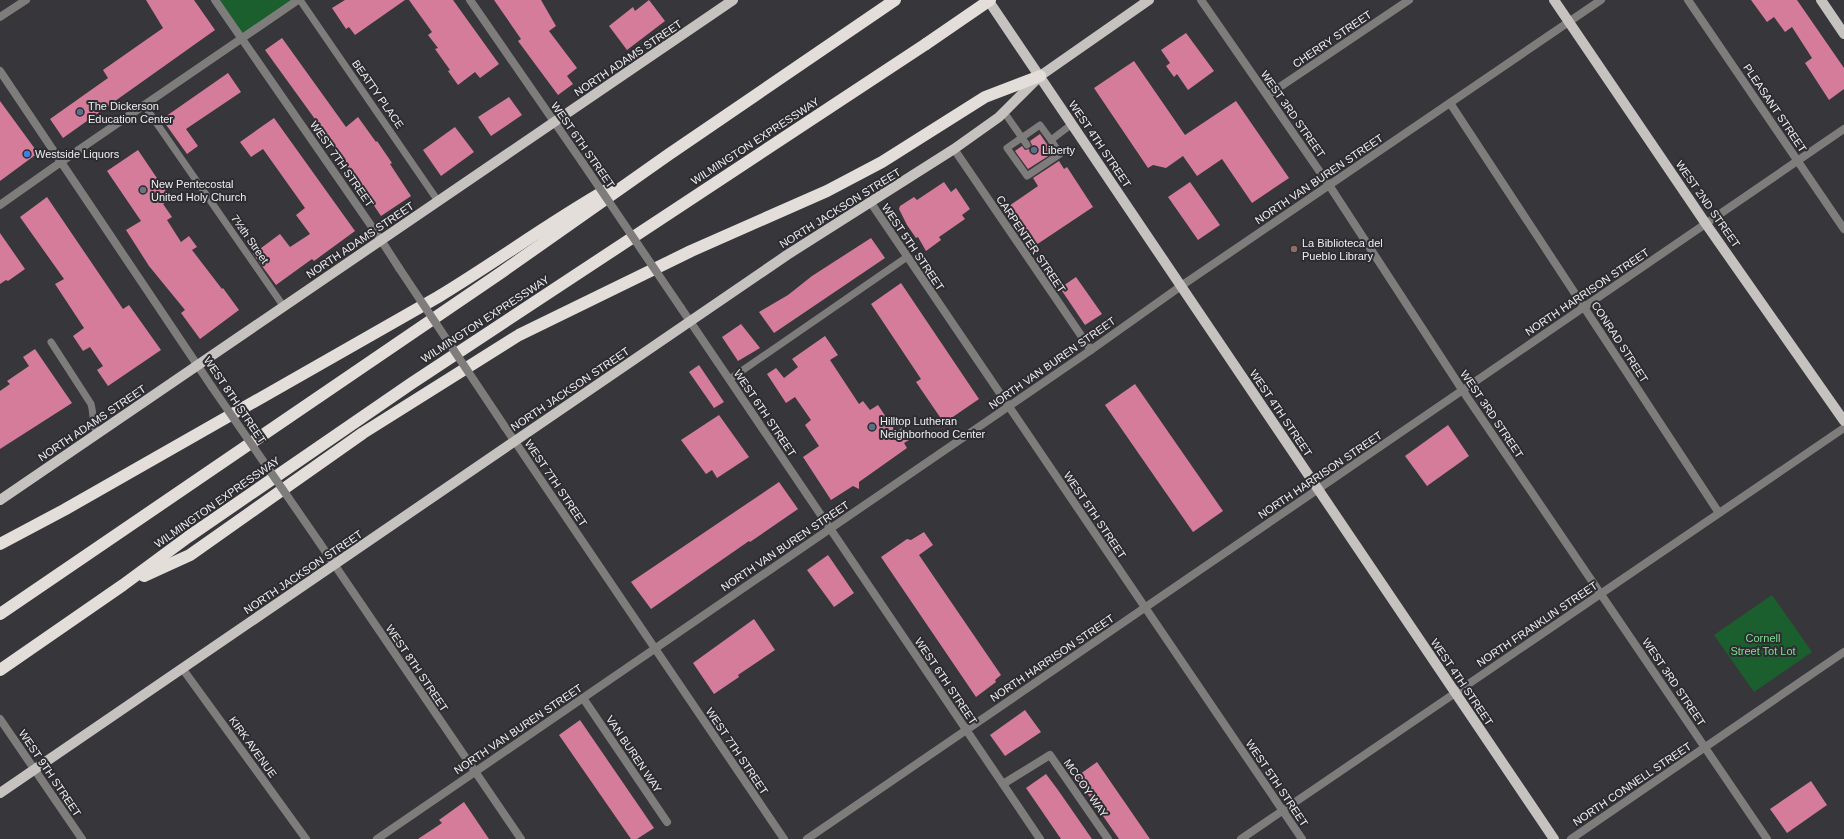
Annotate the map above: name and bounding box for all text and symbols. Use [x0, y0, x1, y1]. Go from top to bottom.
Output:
street label: CHERRY STREET [1290, 8, 1374, 70]
street label: NORTH ADAMS STREET [572, 17, 684, 98]
street label: BEATTY PLACE [350, 57, 406, 131]
street label: PLEASANT STREET [1741, 62, 1809, 155]
street label: WEST 3RD STREET [1259, 68, 1328, 160]
street label: WILMINGTON EXPRESSWAY [689, 95, 822, 187]
street label: WEST 4TH STREET [1067, 98, 1134, 190]
place label: The Dickerson Education Center [88, 100, 173, 125]
street label: WEST 6TH STREET [549, 100, 617, 190]
marker: The Dickerson Education Center [75, 107, 85, 117]
street label: WEST 7TH STREET [308, 119, 376, 209]
street label: NORTH VAN BUREN STREET [1253, 131, 1386, 226]
place label: Liberty [1042, 144, 1076, 156]
marker: Liberty [1029, 145, 1039, 155]
place label: Westside Liquors [35, 148, 120, 160]
marker: Westside Liquors [22, 149, 32, 159]
street label: WEST 2ND STREET [1674, 158, 1743, 250]
street label: NORTH JACKSON STREET [777, 166, 903, 250]
place label: New Pentecostal United Holy Church [151, 178, 246, 203]
marker: New Pentecostal United Holy Church [138, 185, 148, 195]
street label: CARPENTER STREET [994, 193, 1068, 295]
street label: NORTH ADAMS STREET [304, 199, 416, 280]
street label: WEST 5TH STREET [880, 201, 947, 293]
street label: 7½th Street [229, 212, 271, 266]
place label: La Biblioteca del Pueblo Library [1302, 237, 1383, 262]
marker: La Biblioteca del Pueblo Library [1289, 244, 1299, 254]
street label: NORTH HARRISON STREET [1523, 246, 1651, 338]
street label: WILMINGTON EXPRESSWAY [419, 273, 552, 365]
street label: CONRAD STREET [1589, 299, 1651, 385]
street label: NORTH VAN BUREN STREET [986, 314, 1118, 411]
street label: NORTH JACKSON STREET [508, 345, 632, 433]
street label: WEST 8TH STREET [202, 354, 269, 446]
street label: WEST 6TH STREET [732, 367, 799, 459]
street label: WEST 4TH STREET [1248, 367, 1315, 459]
street label: WEST 3RD STREET [1458, 368, 1526, 460]
street label: NORTH ADAMS STREET [36, 382, 148, 463]
place label: Hilltop Lutheran Neighborhood Center [880, 415, 986, 440]
marker: Hilltop Lutheran Neighborhood Center [867, 422, 877, 432]
street label: NORTH HARRISON STREET [1256, 429, 1384, 521]
street label: WEST 7TH STREET [523, 437, 590, 529]
street label: WILMINGTON EXPRESSWAY [152, 454, 282, 550]
street label: WEST 5TH STREET [1062, 469, 1129, 561]
street label: NORTH VAN BUREN STREET [719, 498, 852, 593]
street label: NORTH JACKSON STREET [241, 528, 365, 616]
street label: NORTH FRANKLIN STREET [1474, 579, 1600, 669]
street label: NORTH HARRISON STREET [988, 612, 1116, 704]
street label: WEST 8TH STREET [384, 622, 451, 714]
park label: Cornell Street Tot Lot [1730, 632, 1796, 657]
street label: WEST 6TH STREET [913, 635, 980, 727]
street label: WEST 4TH STREET [1429, 636, 1496, 728]
street label: WEST 3RD STREET [1640, 636, 1708, 728]
street label: NORTH VAN BUREN STREET [452, 681, 585, 776]
street label: WEST 7TH STREET [704, 705, 771, 797]
street label: VAN BUREN WAY [604, 713, 665, 795]
street label: KIRK AVENUE [227, 714, 279, 780]
street label: WEST 9TH STREET [17, 727, 84, 819]
street label: WEST 5TH STREET [1244, 737, 1311, 829]
street label: NORTH CONNELL STREET [1571, 740, 1694, 828]
street label: MCCOY WAY [1062, 757, 1111, 820]

